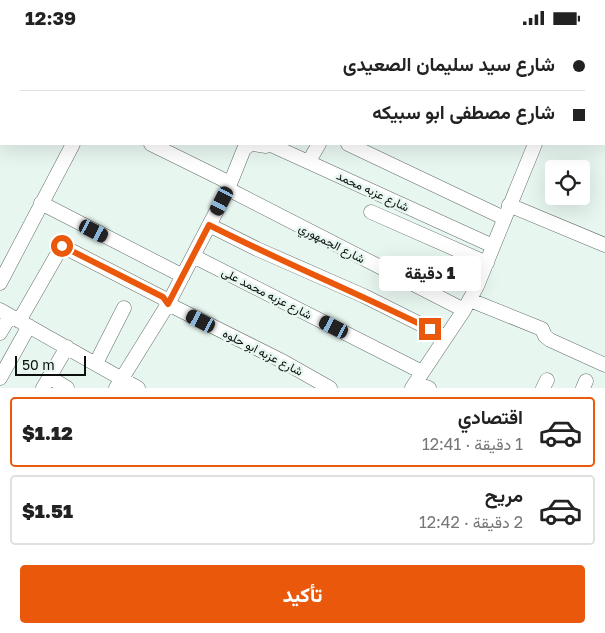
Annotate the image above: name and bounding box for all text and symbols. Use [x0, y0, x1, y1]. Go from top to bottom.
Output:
text: 12:39 [25, 6, 76, 29]
text: شارع سيد سليمان الصعيدى [343, 52, 555, 75]
text: شارع مصطفى ابو سبيكه [372, 100, 555, 123]
map controls [545, 160, 590, 205]
button: locate [545, 160, 590, 205]
street label: شارع عزبه محمد [333, 168, 412, 216]
car [208, 184, 235, 218]
car [77, 218, 110, 244]
street label: شارع الجمهوري [295, 220, 368, 269]
route start [51, 235, 73, 257]
callout: 1 دقيقة [379, 257, 481, 291]
text: 1 دقيقة [405, 263, 455, 283]
street label: شارع عزبه محمد على [218, 264, 315, 324]
car [184, 308, 217, 334]
car [317, 314, 350, 340]
route end [419, 318, 441, 340]
street label: شارع عزبه ابو حلوه [220, 325, 306, 380]
scale bar [15, 353, 86, 376]
text: 50 m [22, 356, 55, 373]
text: اقتصادي [458, 405, 523, 428]
icon: car [538, 410, 583, 455]
text: $1.12 [22, 421, 73, 444]
text: 1 دقيقة · 12:41 [422, 434, 523, 454]
text: مريح [485, 483, 523, 506]
icon: car [538, 488, 583, 533]
text: $1.51 [22, 499, 73, 522]
text: 2 دقيقة · 12:42 [419, 512, 523, 532]
button: تأكيد [20, 565, 585, 623]

